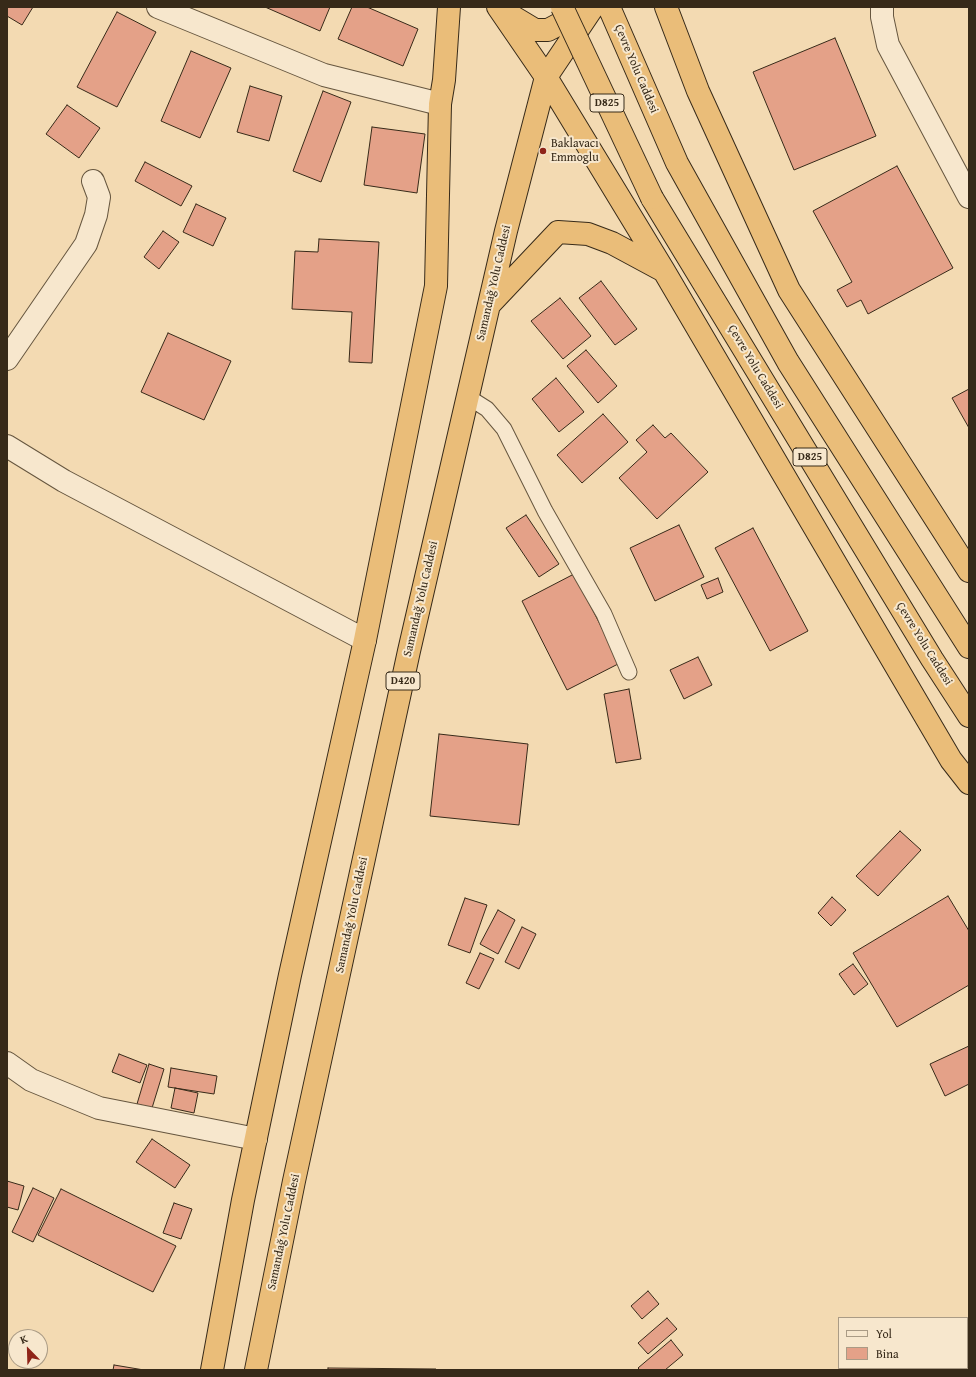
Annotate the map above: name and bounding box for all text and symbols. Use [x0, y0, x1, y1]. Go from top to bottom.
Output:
street label: Çevre Yolu Caddesi [611, 22, 661, 116]
road number: D825 [590, 94, 624, 112]
place label: Baklavacı Emmoglu [551, 137, 599, 165]
marker: Baklavacı Emmoglu [538, 146, 548, 156]
street label: Samandağ Yolu Caddesi [474, 224, 514, 342]
street label: Çevre Yolu Caddesi [724, 323, 786, 411]
road number: D825 [793, 448, 827, 466]
street label: Samandağ Yolu Caddesi [401, 540, 441, 658]
street label: Çevre Yolu Caddesi [893, 600, 955, 688]
road number: D420 [386, 672, 420, 690]
street label: Samandağ Yolu Caddesi [333, 856, 371, 974]
street label: Samandağ Yolu Caddesi [265, 1173, 303, 1291]
legend [838, 1317, 968, 1369]
text: Yol [876, 1325, 892, 1342]
north arrow [8, 1329, 48, 1369]
text: K [17, 1330, 30, 1348]
text: Bina [876, 1345, 899, 1362]

